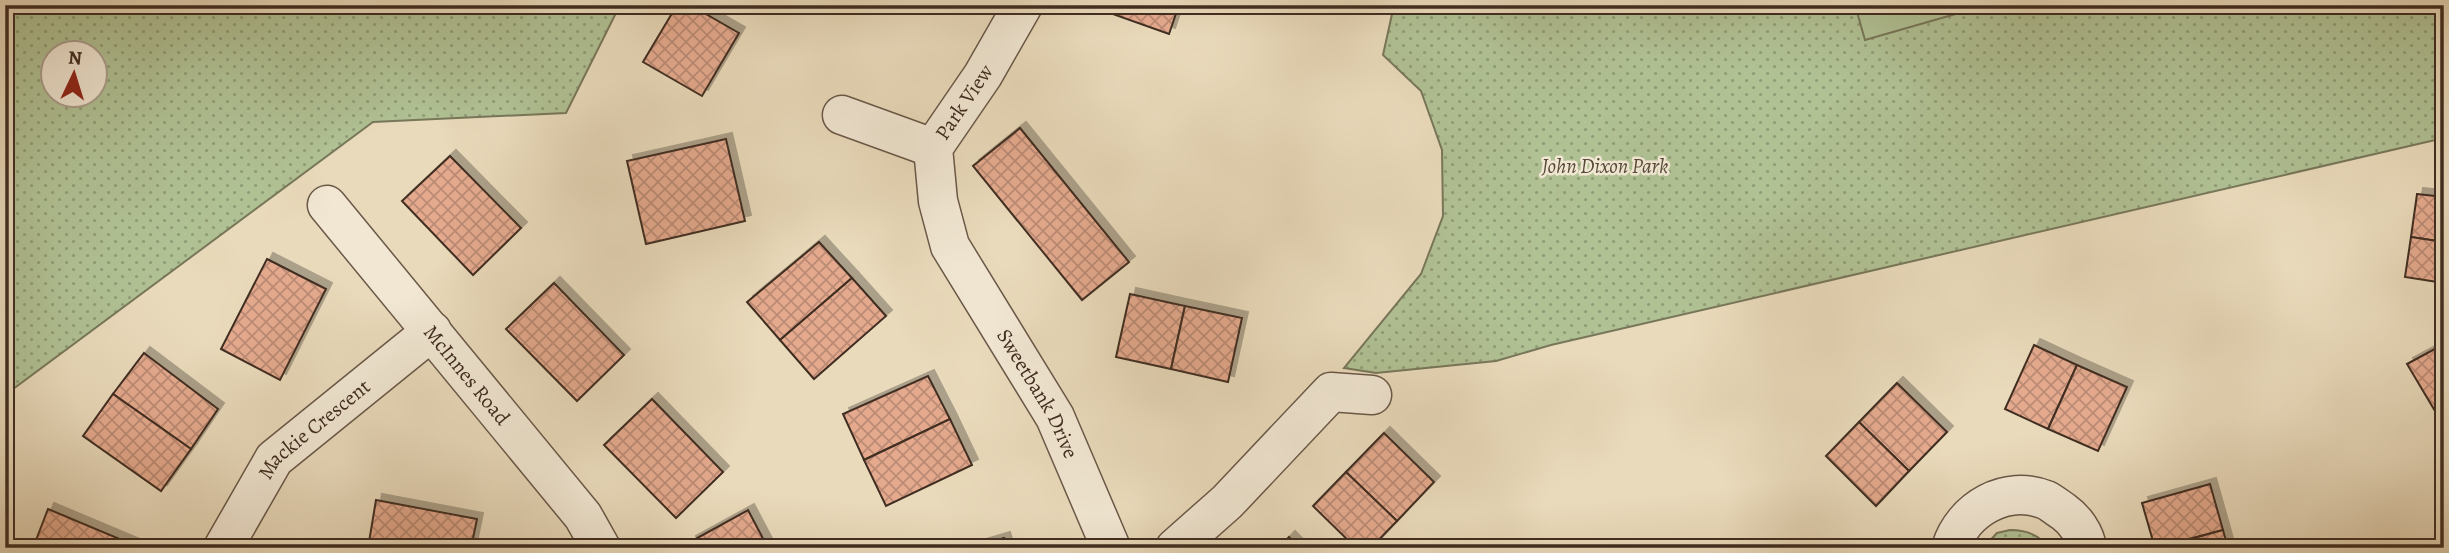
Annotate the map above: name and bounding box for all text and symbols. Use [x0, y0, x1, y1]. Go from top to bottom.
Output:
north arrow [38, 38, 108, 108]
text: N [67, 45, 83, 72]
street label: Park View [928, 58, 1000, 145]
park label: John Dixon Park [1541, 152, 1668, 180]
street label: McInnes Road [417, 319, 517, 431]
street label: Sweetbank Drive [990, 324, 1085, 463]
street label: Mackie Crescent [251, 373, 376, 484]

